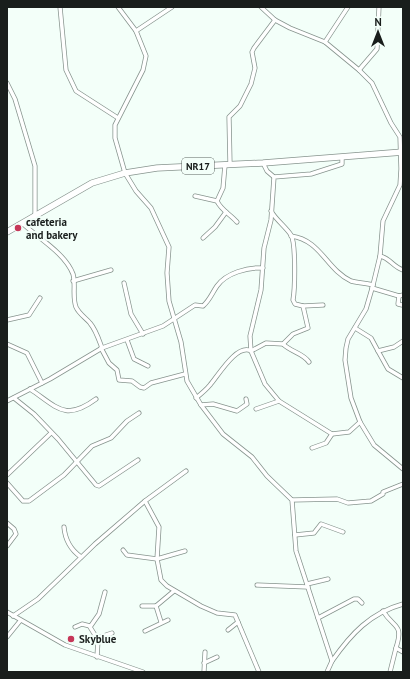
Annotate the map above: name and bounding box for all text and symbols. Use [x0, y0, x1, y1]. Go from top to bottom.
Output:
north arrow [358, 12, 398, 52]
text: N [374, 15, 382, 29]
road number: NR17 [182, 158, 214, 174]
place label: cafeteria and bakery [26, 215, 78, 242]
marker: cafeteria and bakery [13, 223, 23, 233]
place label: Skyblue [79, 632, 117, 646]
marker: Skyblue [66, 634, 76, 644]

